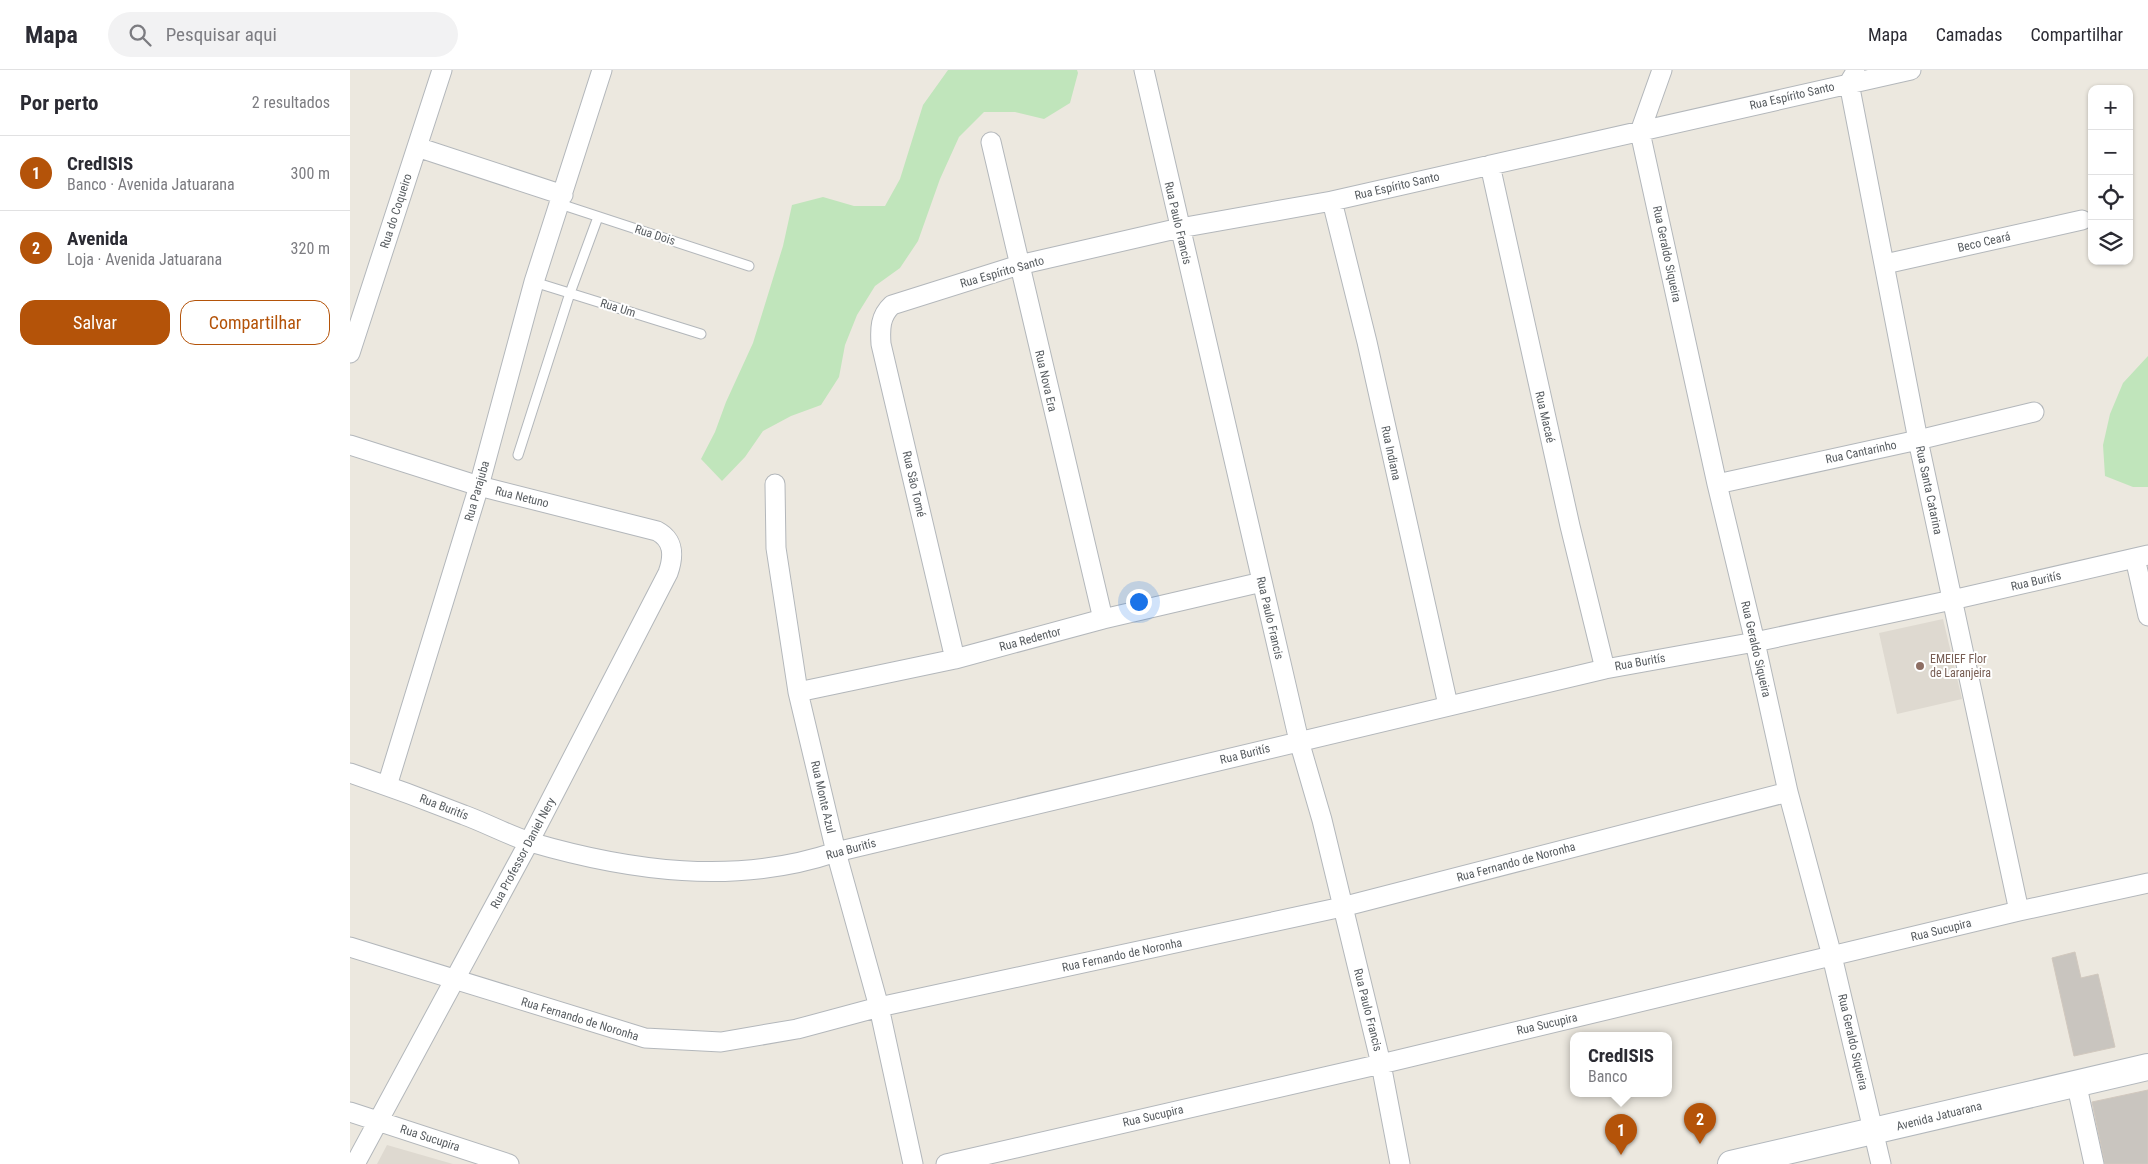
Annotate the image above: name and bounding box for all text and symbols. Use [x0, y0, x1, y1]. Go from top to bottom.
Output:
search box [108, 12, 458, 57]
text: Mapa [25, 21, 78, 49]
icon: search [126, 21, 154, 49]
text: Pesquisar aqui [166, 23, 277, 46]
text: Mapa [1868, 24, 1908, 45]
text: Camadas [1936, 24, 2002, 45]
text: Compartilhar [2030, 24, 2123, 45]
street label: Rua Espírito Santo [1748, 79, 1836, 113]
map controls [2088, 85, 2133, 265]
button: + [2088, 85, 2133, 130]
text: Por perto [20, 91, 99, 115]
text: 2 resultados [252, 93, 330, 112]
button: − [2088, 130, 2133, 175]
text: CredISIS [67, 152, 133, 175]
text: 1 [32, 164, 40, 183]
text: 300 m [291, 164, 330, 183]
street label: Rua Espírito Santo [1353, 169, 1441, 203]
street label: Rua do Coqueiro [377, 172, 415, 250]
text: Banco · Avenida Jatuarana [67, 175, 235, 194]
button: locate [2088, 175, 2133, 220]
street label: Rua Paulo Francis [1162, 180, 1194, 266]
street label: Rua Geraldo Siqueira [1650, 204, 1684, 304]
button: layers [2088, 220, 2133, 265]
street label: Rua Dois [633, 222, 677, 248]
text: Avenida [67, 227, 128, 250]
street label: Beco Ceará [1956, 229, 2012, 255]
text: 2 [32, 239, 40, 258]
text: 320 m [291, 239, 330, 258]
text: Loja · Avenida Jatuarana [67, 250, 222, 269]
street label: Rua Espírito Santo [958, 253, 1046, 291]
street label: Rua Um [599, 296, 637, 320]
button: Salvar [20, 300, 170, 345]
button: Compartilhar [180, 300, 330, 345]
street label: Rua Nova Era [1032, 349, 1060, 413]
street label: Rua Macaé [1532, 390, 1558, 444]
street label: Rua Indiana [1378, 424, 1404, 482]
street label: Rua Cantarinho [1824, 438, 1898, 466]
street label: Rua Santa Catarina [1913, 444, 1945, 536]
street label: Rua São Tomé [900, 450, 928, 519]
street label: Rua Parajuba [462, 459, 492, 523]
street label: Rua Netuno [494, 484, 550, 510]
street label: Rua Buritís [2009, 568, 2063, 594]
street label: Rua Paulo Francis [1254, 575, 1286, 661]
your location [1126, 589, 1152, 615]
street label: Rua Geraldo Siqueira [1738, 599, 1774, 699]
street label: Rua Redentor [998, 624, 1063, 654]
street label: Rua Buritís [1614, 651, 1666, 673]
place label: EMEIEF Flor de Laranjeira [1930, 652, 1991, 680]
marker: EMEIEF Flor de Laranjeira [1914, 660, 1926, 672]
street label: Rua Buritís [1218, 741, 1272, 767]
street label: Rua Monte Azul [808, 759, 838, 835]
street label: Rua Buritís [418, 791, 470, 823]
street label: Rua Professor Daniel Nery [488, 795, 558, 911]
street label: Rua Buritís [824, 836, 878, 862]
street label: Rua Fernando de Noronha [1455, 839, 1577, 885]
street label: Rua Sucupira [1909, 916, 1973, 944]
street label: Rua Fernando de Noronha [1061, 935, 1184, 975]
street label: Rua Paulo Francis [1351, 967, 1385, 1053]
street label: Rua Geraldo Siqueira [1835, 992, 1871, 1092]
street label: Rua Fernando de Noronha [519, 994, 641, 1044]
street label: Rua Sucupira [1515, 1010, 1579, 1038]
popup [1570, 1032, 1672, 1097]
text: CredISIS [1588, 1044, 1654, 1067]
text: Banco [1588, 1067, 1627, 1086]
street label: Avenida Jatuarana [1895, 1099, 1983, 1133]
street label: Rua Sucupira [1121, 1102, 1185, 1130]
pin: 2 [1684, 1103, 1716, 1144]
pin: 1 [1605, 1114, 1637, 1155]
street label: Rua Sucupira [398, 1122, 462, 1154]

